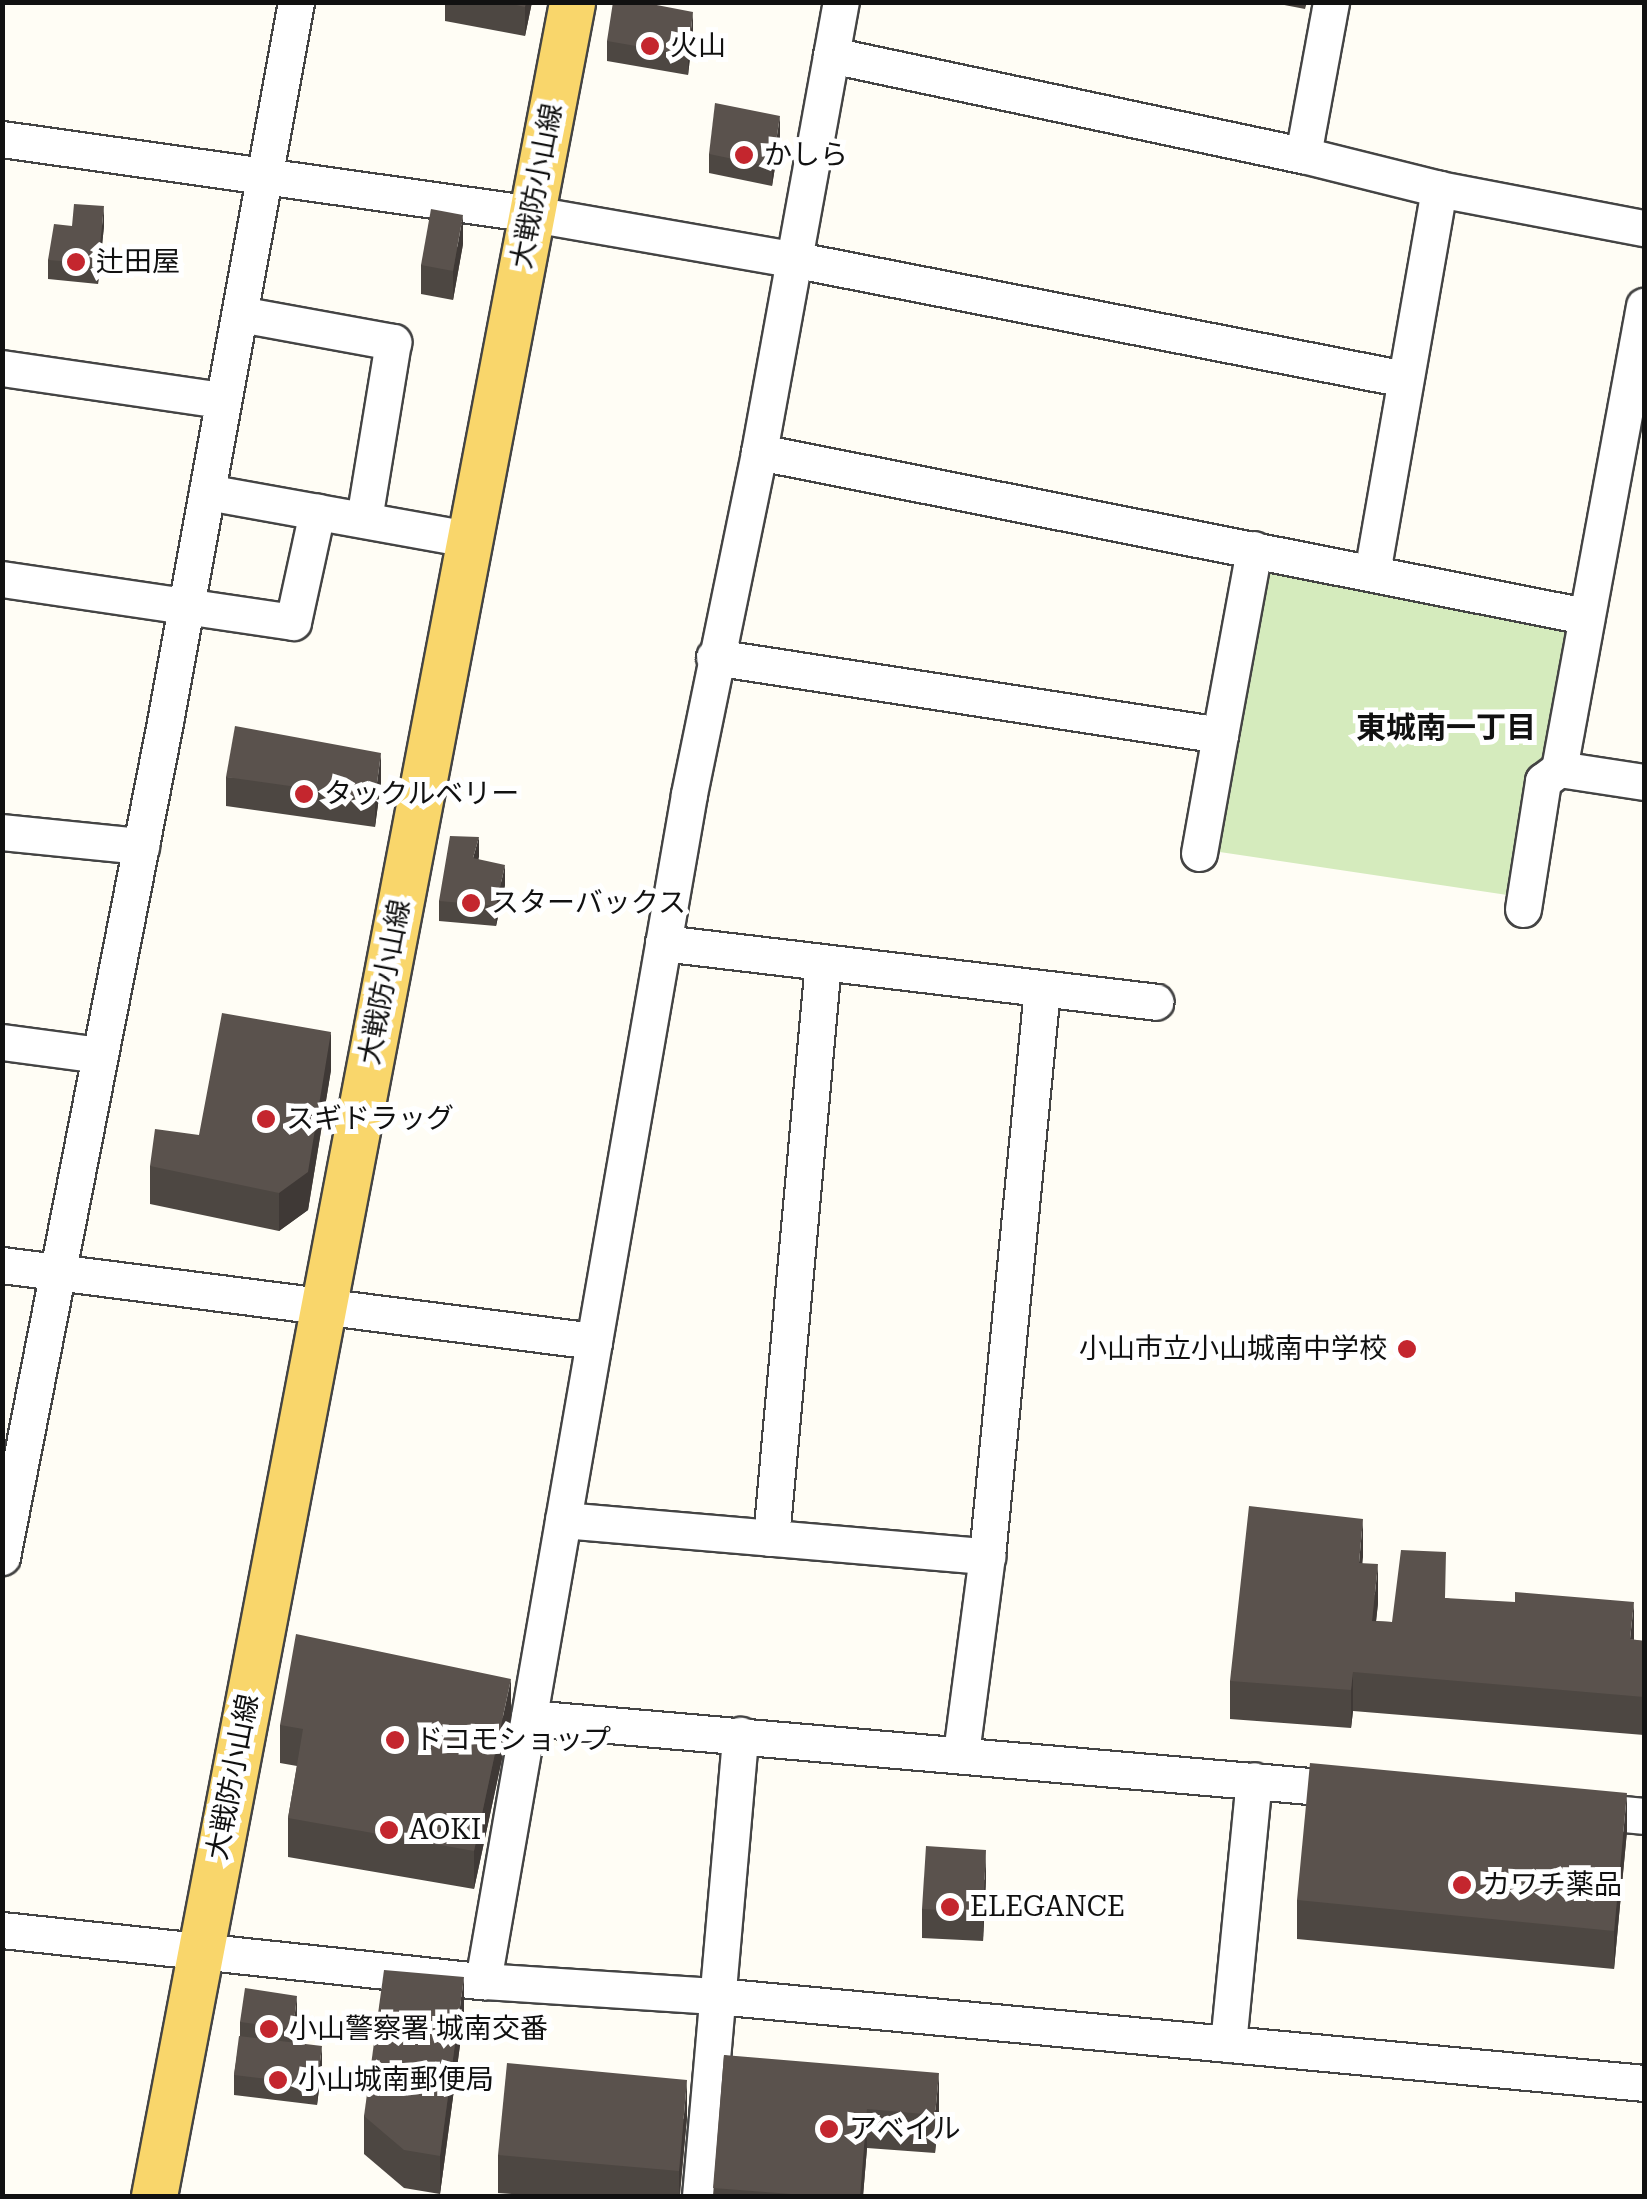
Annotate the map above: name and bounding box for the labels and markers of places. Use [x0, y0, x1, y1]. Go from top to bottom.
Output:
place label: 火山 [670, 29, 726, 63]
marker: 火山 [639, 35, 661, 57]
place label: かしら [764, 138, 848, 172]
marker: かしら [733, 144, 755, 166]
place label: 辻田屋 [96, 245, 180, 279]
marker: 辻田屋 [65, 251, 87, 273]
place label: タックルベリー [324, 777, 520, 811]
marker: タックルベリー [293, 783, 315, 805]
place label: スターバックス [491, 886, 687, 920]
marker: スターバックス [460, 892, 482, 914]
place label: スギドラッグ [286, 1102, 454, 1136]
marker: スギドラッグ [255, 1108, 277, 1130]
place label: 小山市立小山城南中学校 [1079, 1332, 1387, 1366]
marker: 小山市立小山城南中学校 [1396, 1338, 1418, 1360]
place label: ドコモショップ [415, 1723, 611, 1757]
marker: ドコモショップ [384, 1729, 406, 1751]
place label: AOKI [409, 1813, 481, 1847]
marker: AOKI [378, 1819, 400, 1841]
place label: カワチ薬品 [1482, 1868, 1622, 1902]
marker: カワチ薬品 [1451, 1874, 1473, 1896]
place label: ELEGANCE [970, 1890, 1125, 1924]
marker: ELEGANCE [939, 1896, 961, 1918]
place label: 小山警察署 城南交番 [289, 2012, 548, 2046]
marker: 小山警察署 城南交番 [258, 2018, 280, 2040]
place label: 小山城南郵便局 [298, 2063, 494, 2097]
marker: 小山城南郵便局 [267, 2069, 289, 2091]
place label: アベイル [849, 2112, 961, 2146]
marker: アベイル [818, 2118, 840, 2140]

